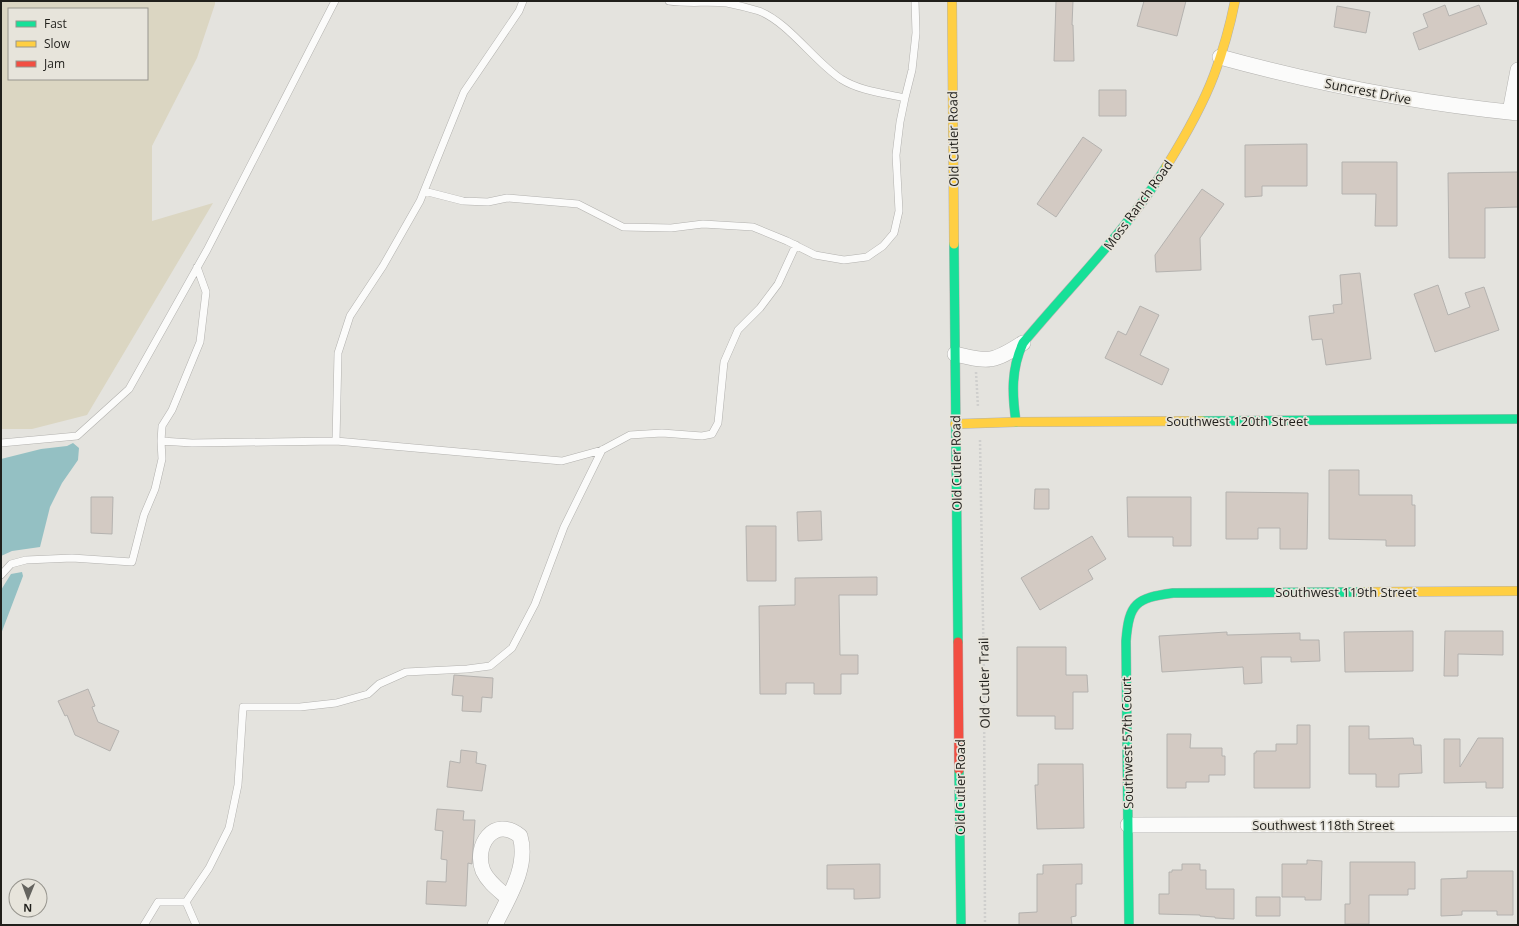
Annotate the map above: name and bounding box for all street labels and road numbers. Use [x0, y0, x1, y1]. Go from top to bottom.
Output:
street label: Suncrest Drive [1323, 74, 1413, 108]
street label: Old Cutler Road [943, 91, 963, 187]
street label: Moss Ranch Road [1099, 156, 1177, 254]
street label: Southwest 120th Street [1166, 412, 1308, 430]
street label: Old Cutler Road [946, 415, 966, 511]
street label: Southwest 119th Street [1275, 583, 1417, 601]
street label: Old Cutler Trail [974, 637, 994, 729]
street label: Southwest 57th Court [1117, 677, 1137, 809]
street label: Old Cutler Road [951, 739, 969, 835]
street label: Southwest 118th Street [1252, 816, 1394, 834]

